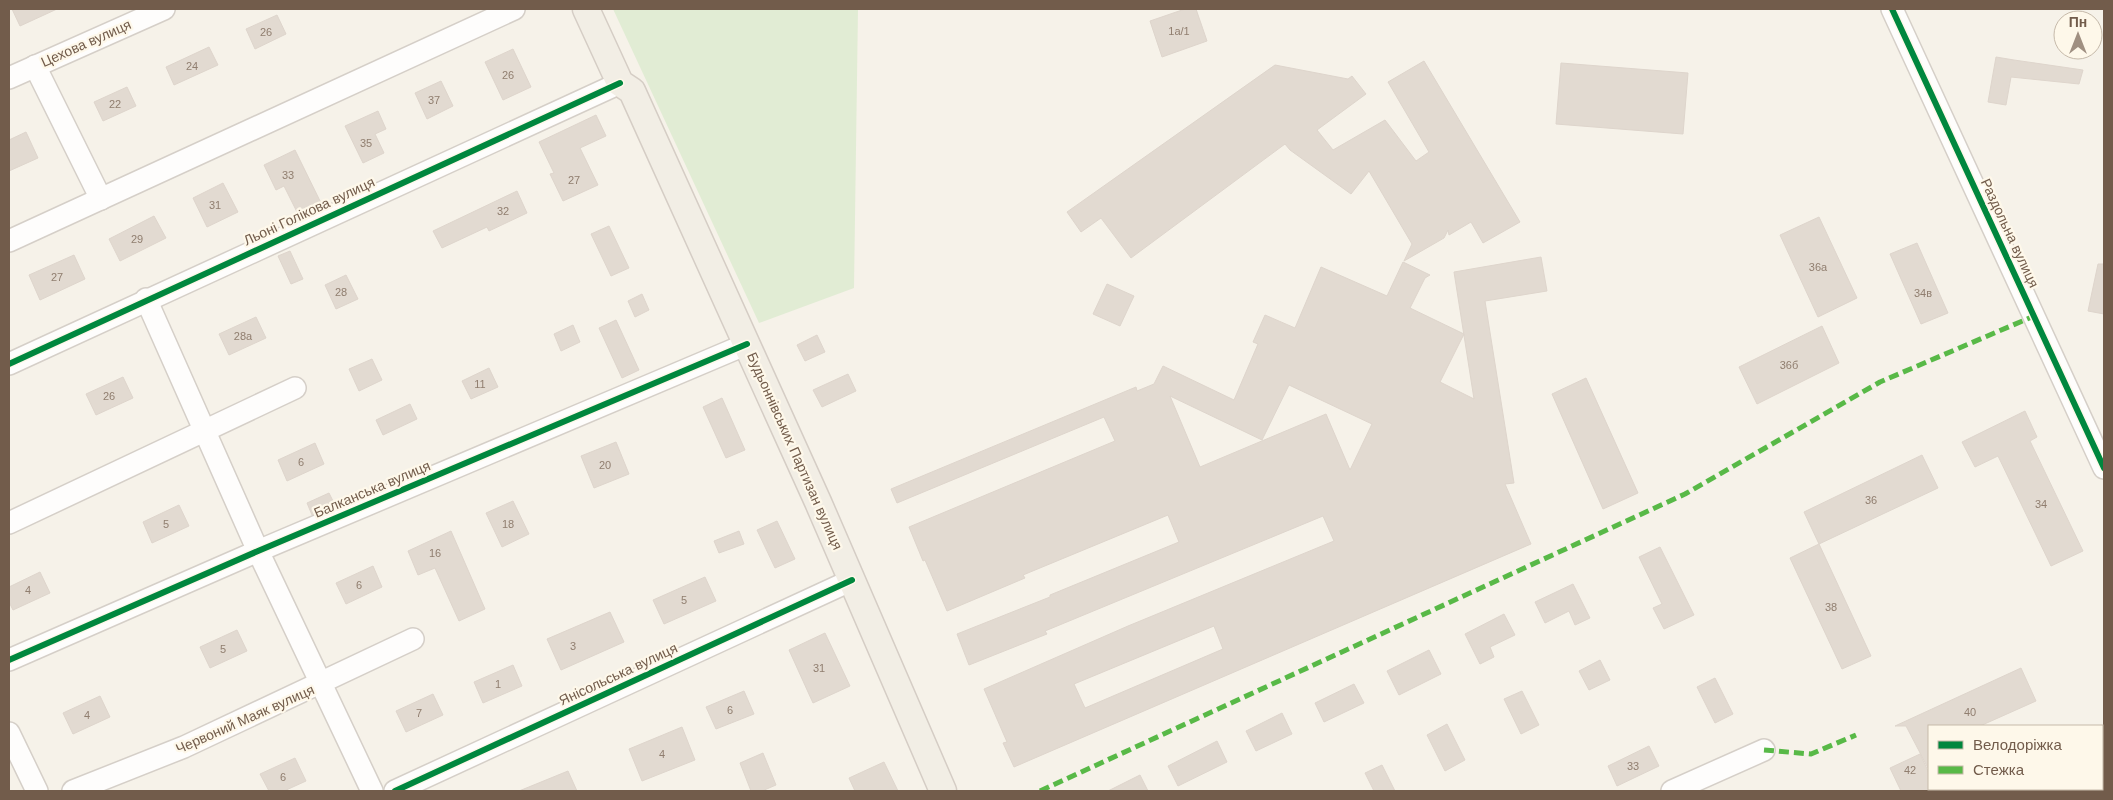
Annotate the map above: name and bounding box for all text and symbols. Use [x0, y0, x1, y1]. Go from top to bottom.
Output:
north arrow [2053, 10, 2103, 60]
text: Пн [2069, 14, 2087, 30]
street label: Цехова вулиця [39, 16, 133, 70]
house number: 1а/1 [1168, 25, 1190, 37]
house number: 26 [260, 26, 272, 38]
house number: 24 [186, 60, 198, 72]
house number: 26 [502, 69, 514, 81]
house number: 37 [428, 94, 440, 106]
house number: 22 [109, 98, 121, 110]
house number: 35 [360, 137, 372, 149]
house number: 33 [282, 169, 294, 181]
street label: Льоні Голікова вулиця [241, 174, 377, 248]
house number: 27 [568, 174, 580, 186]
street label: Раздольна вулиця [1978, 176, 2042, 290]
house number: 31 [209, 199, 221, 211]
house number: 32 [497, 205, 509, 217]
house number: 29 [131, 233, 143, 245]
house number: 36а [1809, 261, 1828, 273]
house number: 27 [51, 271, 63, 283]
house number: 28 [335, 286, 347, 298]
house number: 34в [1914, 287, 1932, 299]
house number: 28а [234, 330, 253, 342]
street label: Будьоннівських Партизан вулиця [744, 350, 846, 552]
house number: 36б [1780, 359, 1798, 371]
house number: 11 [474, 378, 486, 390]
house number: 26 [103, 390, 115, 402]
house number: 6 [298, 456, 304, 468]
street label: Балканська вулиця [311, 457, 433, 521]
house number: 20 [599, 459, 611, 471]
house number: 36 [1865, 494, 1877, 506]
house number: 34 [2035, 498, 2047, 510]
house number: 5 [163, 518, 169, 530]
house number: 18 [502, 518, 514, 530]
house number: 16 [429, 547, 441, 559]
house number: 6 [356, 579, 362, 591]
house number: 4 [25, 584, 31, 596]
house number: 5 [681, 594, 687, 606]
house number: 38 [1825, 601, 1837, 613]
street label: Янісольська вулиця [556, 640, 680, 708]
house number: 3 [570, 640, 576, 652]
house number: 5 [220, 643, 226, 655]
house number: 31 [813, 662, 825, 674]
house number: 1 [495, 678, 501, 690]
street label: Червоний Маяк вулиця [173, 681, 317, 757]
house number: 6 [727, 704, 733, 716]
house number: 40 [1964, 706, 1976, 718]
house number: 7 [416, 707, 422, 719]
house number: 4 [84, 709, 90, 721]
legend [1928, 725, 2103, 790]
text: Велодоріжка [1973, 736, 2062, 753]
house number: 4 [659, 748, 665, 760]
house number: 33 [1627, 760, 1639, 772]
text: Стежка [1973, 761, 2025, 778]
house number: 42 [1904, 764, 1916, 776]
house number: 6 [280, 771, 286, 783]

